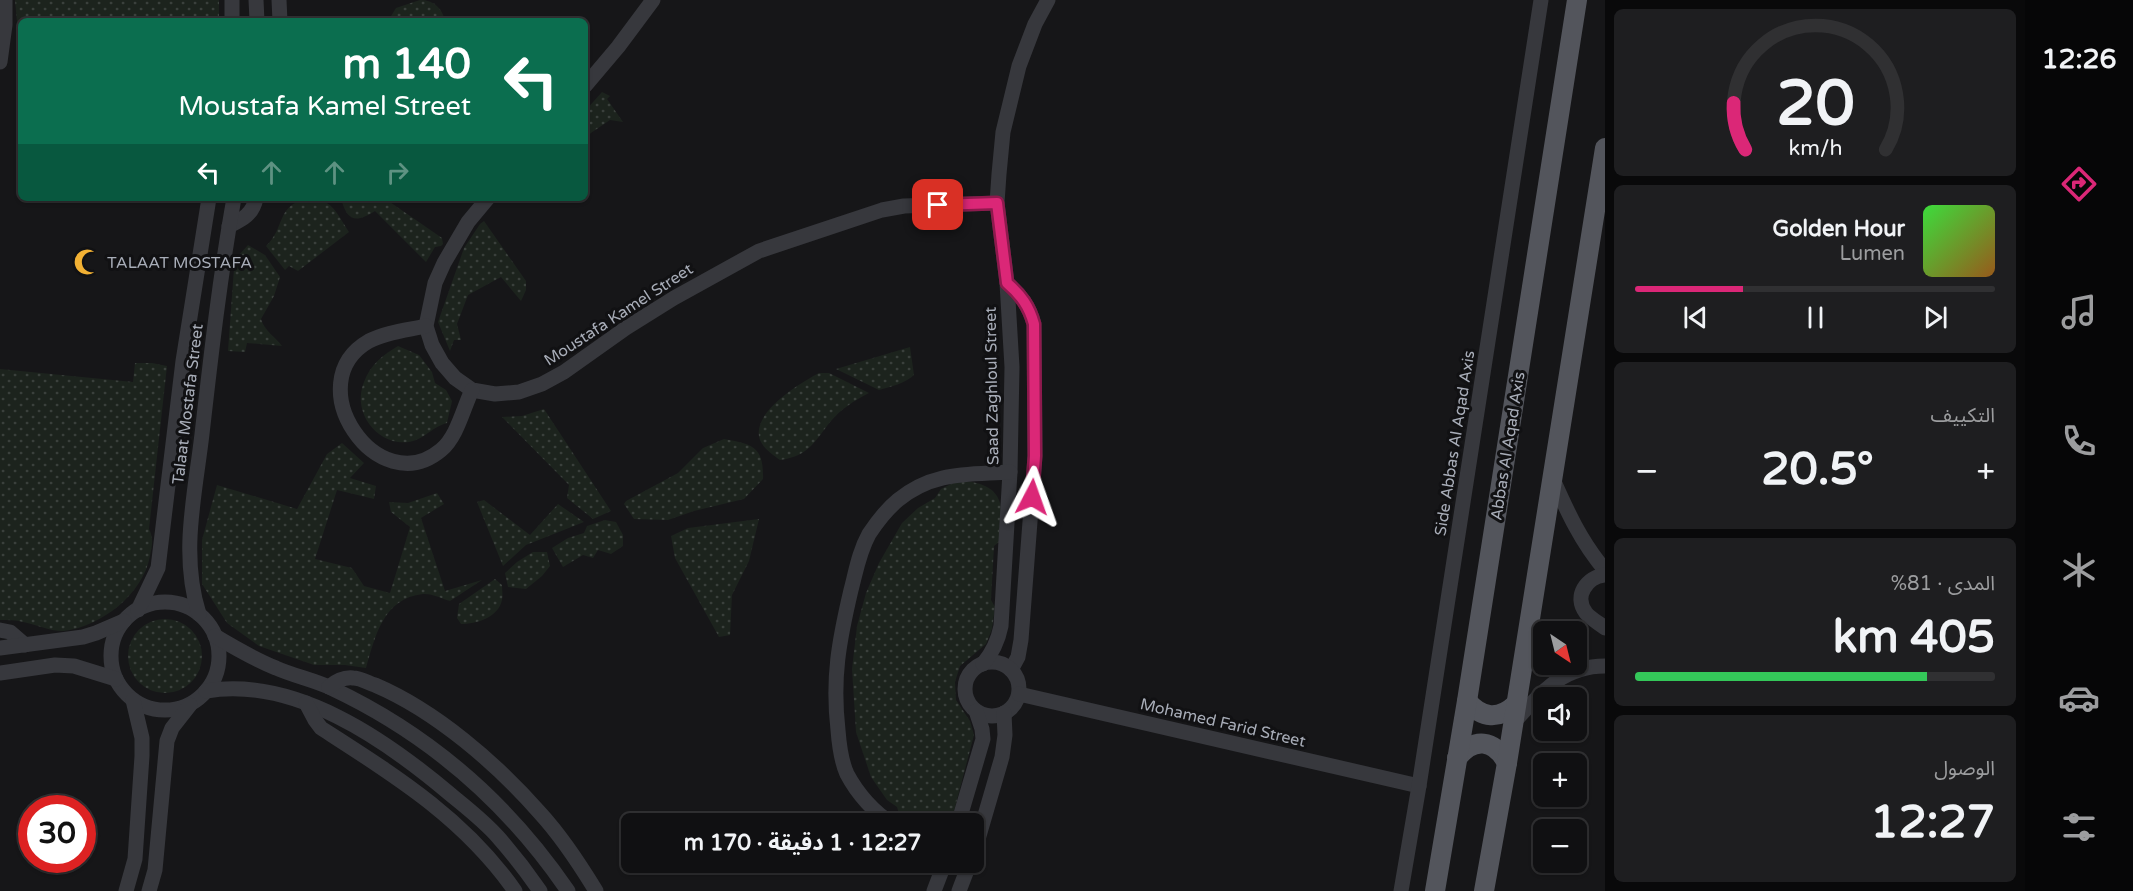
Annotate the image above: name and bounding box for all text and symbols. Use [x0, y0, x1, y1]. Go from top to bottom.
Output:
text: 140 m [342, 39, 471, 90]
icon: left [492, 42, 570, 120]
text: 12:26 [2042, 43, 2116, 76]
text: 20 [1776, 67, 1854, 142]
text: Moustafa Kamel Street [178, 90, 471, 123]
text: km/h [1788, 135, 1842, 161]
icon: left [192, 156, 225, 189]
icon: ahead [255, 156, 288, 189]
icon: ahead [318, 156, 351, 189]
icon: right [381, 156, 414, 189]
icon: directions [2058, 163, 2100, 205]
pin [912, 179, 963, 230]
icon: arrive [921, 188, 954, 221]
text: Golden Hour [1773, 216, 1905, 242]
text: Lumen [1839, 242, 1905, 266]
mosque icon: TALAAT MOSTAFA [72, 247, 102, 277]
place label: TALAAT MOSTAFA [107, 253, 252, 273]
street label: Moustafa Kamel Street [540, 259, 697, 370]
icon: music [2058, 291, 2100, 333]
icon: previous [1679, 301, 1712, 334]
icon: pause [1799, 301, 1832, 334]
icon: next [1919, 301, 1952, 334]
street label: Saad Zaghloul Street [981, 307, 1003, 465]
street label: Talaat Mostafa Street [168, 323, 208, 486]
street label: Side Abbas Al Aqad Axis [1430, 349, 1480, 537]
street label: Abbas Al Aqad Axis [1486, 370, 1530, 522]
text: التكييف [1931, 404, 1995, 428]
icon: phone [2058, 420, 2100, 462]
text: 20.5° [1761, 443, 1874, 497]
text: − [1635, 452, 1659, 491]
text: + [1976, 452, 1995, 491]
position arrow [1000, 465, 1064, 529]
icon: climate [2058, 549, 2100, 591]
text: المدى · 81% [1891, 572, 1995, 596]
text: 405 km [1833, 611, 1995, 665]
north arrow [1533, 621, 1587, 675]
map controls [1533, 621, 1587, 873]
icon: car [2058, 677, 2100, 719]
button: sound [1533, 687, 1587, 741]
street label: Mohamed Farid Street [1138, 694, 1308, 752]
button: + [1533, 753, 1587, 807]
text: الوصول [1934, 757, 1995, 781]
speed limit sign: 30 [18, 795, 96, 873]
text: 12:27 [1870, 796, 1995, 850]
icon: filters [2058, 806, 2100, 848]
button: − [1533, 819, 1587, 873]
text: 12:27 · 1 دقيقة · 170 m [684, 830, 921, 856]

